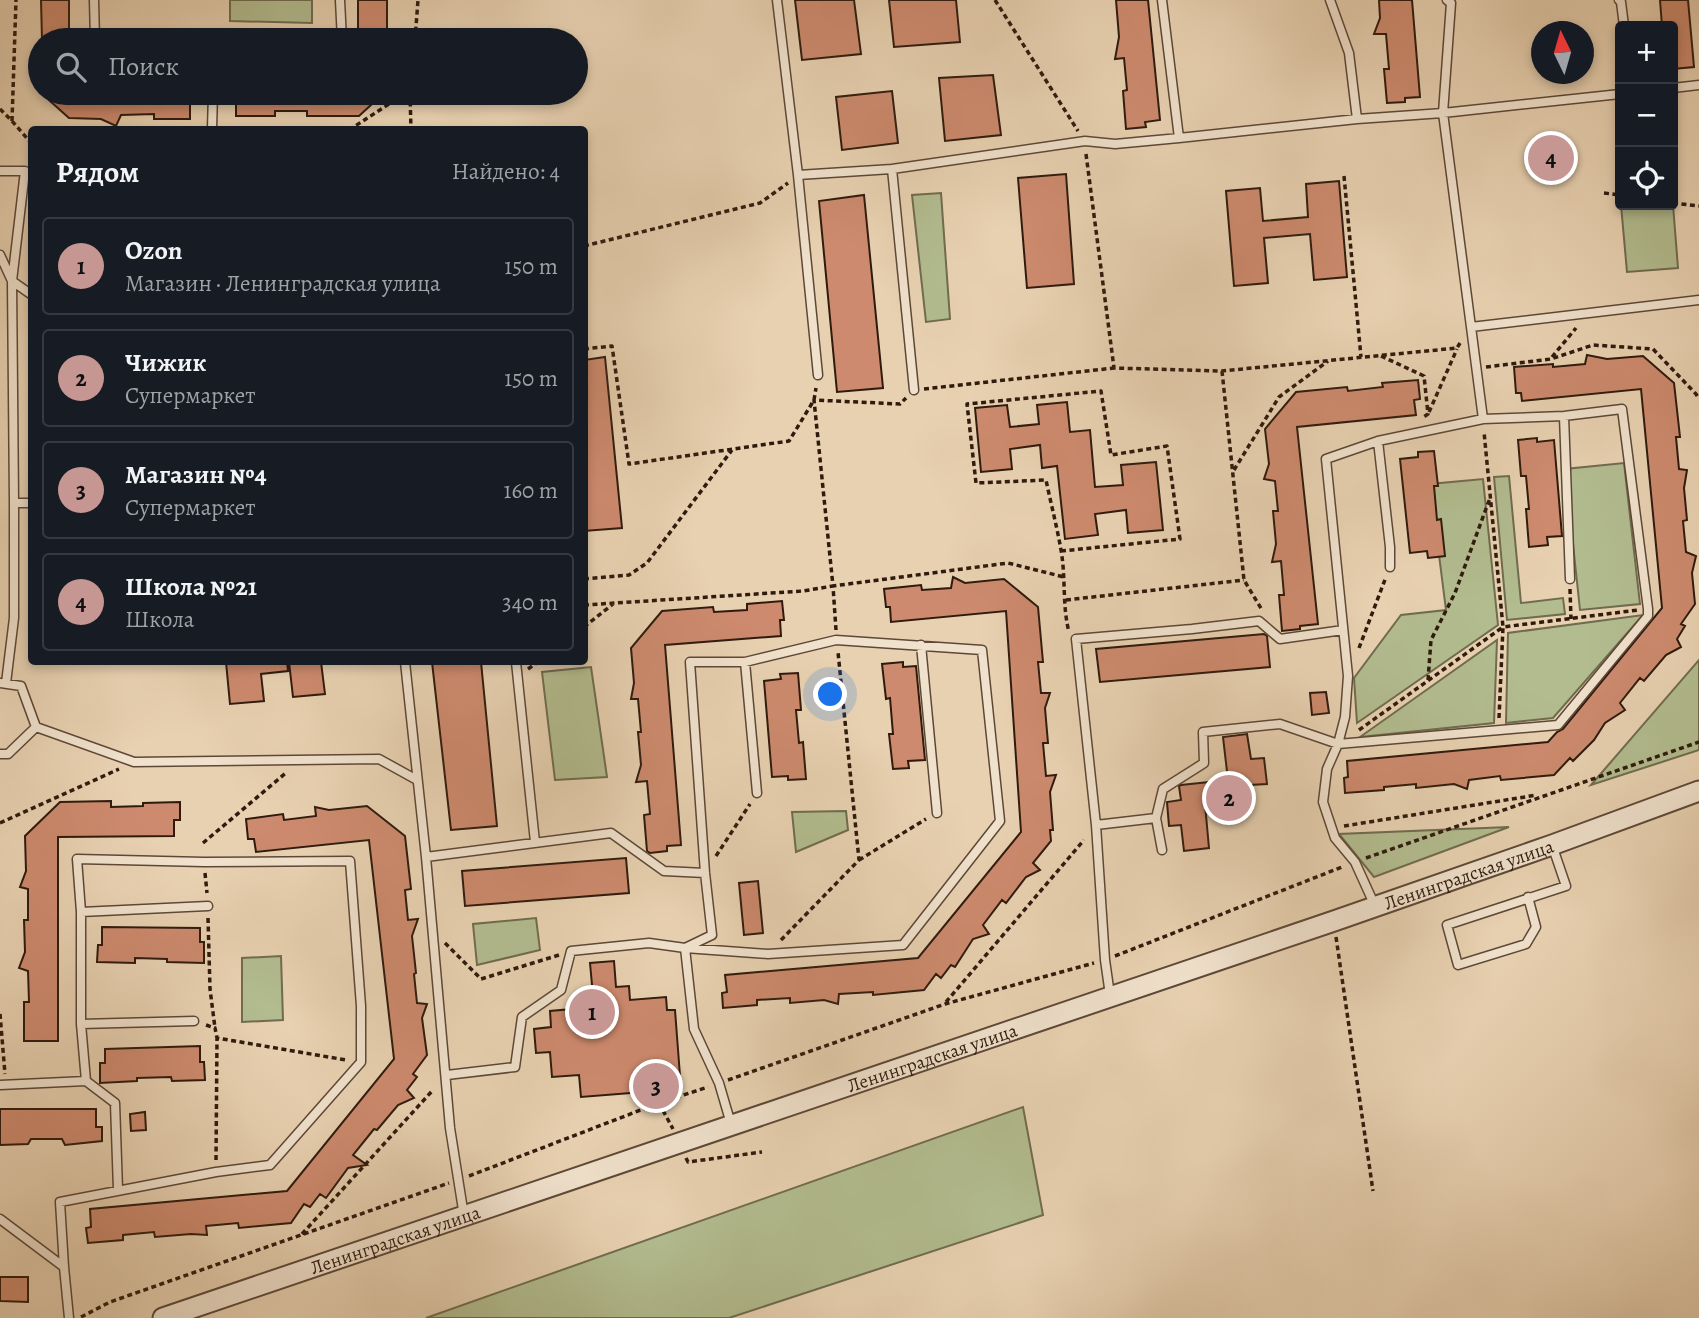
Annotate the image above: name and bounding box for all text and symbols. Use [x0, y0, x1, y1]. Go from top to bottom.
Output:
north arrow [1531, 21, 1594, 84]
map controls [1615, 21, 1678, 210]
button: + [1615, 21, 1678, 84]
search box [28, 28, 588, 105]
icon: search [52, 48, 90, 86]
text: Поиск [108, 49, 179, 84]
button: − [1615, 84, 1678, 147]
pin: 4 [1528, 132, 1574, 184]
button: locate [1615, 147, 1678, 210]
text: Рядом [56, 152, 139, 192]
text: Найдено: 4 [452, 156, 560, 187]
text: Ozon [125, 233, 183, 268]
text: 1 [77, 251, 85, 282]
text: 150 m [504, 251, 558, 282]
text: Магазин · Ленинградская улица [125, 268, 441, 299]
text: Чижик [125, 345, 206, 380]
text: 2 [75, 363, 87, 394]
text: 150 m [504, 363, 558, 394]
text: Супермаркет [125, 380, 256, 411]
text: Магазин №4 [125, 457, 267, 492]
text: 3 [76, 475, 86, 506]
text: 160 m [504, 475, 558, 506]
text: Супермаркет [125, 492, 256, 523]
text: Школа №21 [125, 569, 257, 604]
text: 4 [76, 587, 86, 618]
text: 340 m [502, 587, 558, 618]
text: Школа [125, 604, 194, 635]
your location [813, 677, 847, 711]
pin: 2 [1206, 772, 1252, 824]
street label: Ленинградская улица [1381, 833, 1557, 917]
pin: 1 [569, 986, 615, 1038]
street label: Ленинградская улица [844, 1017, 1021, 1099]
pin: 3 [633, 1060, 679, 1112]
street label: Ленинградская улица [307, 1199, 484, 1281]

